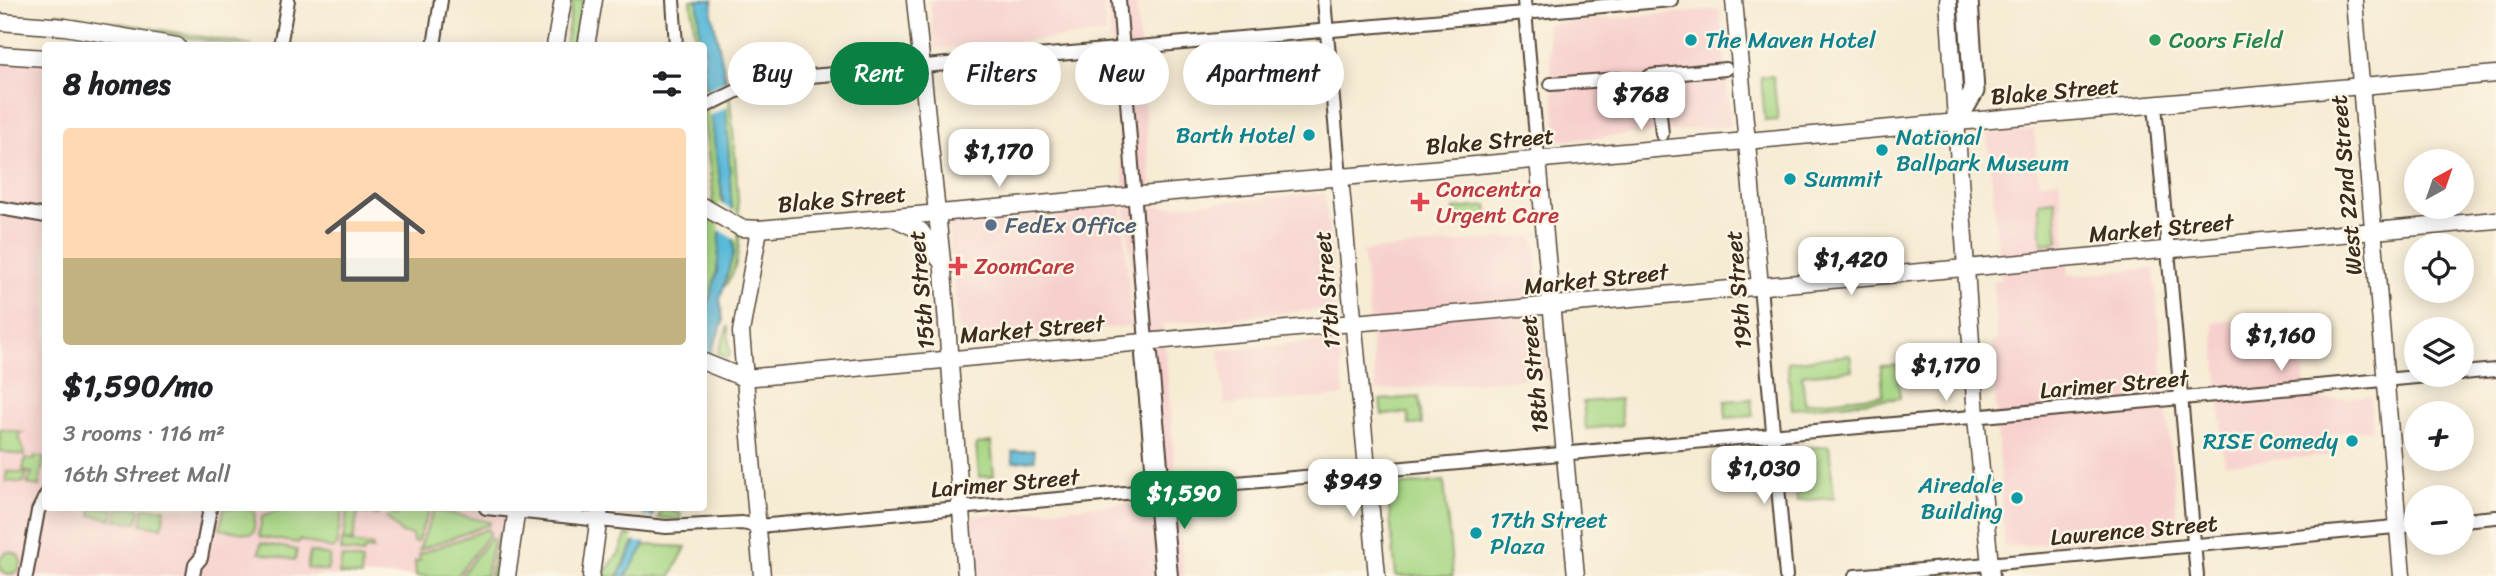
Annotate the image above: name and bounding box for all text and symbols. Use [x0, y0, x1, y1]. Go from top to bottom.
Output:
place label: The Maven Hotel [1705, 20, 1876, 61]
place label: Coors Field [2169, 20, 2284, 61]
marker: The Maven Hotel [1683, 32, 1699, 48]
marker: Coors Field [2147, 32, 2163, 48]
chip: Buy [728, 42, 816, 105]
chip: Rent [830, 42, 929, 105]
chip: Filters [943, 42, 1061, 105]
chip: New [1075, 42, 1169, 105]
chip: Apartment [1183, 42, 1344, 105]
text: 8 homes [63, 57, 171, 111]
icon: filters [648, 65, 686, 103]
street label: Blake Street [1989, 65, 2121, 118]
pin: $768 [1600, 72, 1682, 132]
text: $768 [1613, 74, 1669, 115]
street label: West 22nd Street [2318, 93, 2375, 277]
place label: Barth Hotel [1176, 115, 1295, 156]
street label: Blake Street [1424, 115, 1556, 168]
place label: National Ballpark Museum [1896, 117, 2069, 184]
marker: Barth Hotel [1301, 127, 1317, 143]
pin: $1,170 [942, 130, 1056, 189]
text: $1,170 [964, 131, 1034, 172]
marker: National Ballpark Museum [1874, 142, 1890, 158]
north arrow [2404, 149, 2474, 219]
map controls [2404, 149, 2474, 555]
place label: Summit [1804, 159, 1883, 200]
place label: Concentra Urgent Care [1436, 169, 1559, 236]
marker: Summit [1782, 171, 1798, 187]
street label: Blake Street [776, 173, 908, 226]
icon: home [312, 174, 438, 300]
marker: Concentra Urgent Care [1410, 192, 1430, 212]
street label: Market Street [2087, 202, 2237, 255]
place label: FedEx Office [1005, 205, 1137, 246]
marker: FedEx Office [983, 217, 999, 233]
street label: 15th Street [896, 229, 947, 351]
street label: 17th Street [1302, 229, 1353, 350]
street label: 19th Street [1713, 229, 1764, 351]
button: locate [2404, 233, 2474, 303]
pin: $1,420 [1794, 238, 1908, 297]
text: $1,420 [1814, 239, 1888, 280]
place label: ZoomCare [974, 246, 1075, 287]
street label: Market Street [1522, 251, 1672, 307]
marker: ZoomCare [948, 256, 968, 276]
street label: Market Street [958, 303, 1108, 356]
street label: 18th Street [1508, 313, 1561, 435]
pin: $1,160 [2224, 314, 2338, 373]
text: $1,160 [2247, 315, 2316, 356]
button: layers [2404, 317, 2474, 387]
pin: $1,170 [1889, 344, 2003, 403]
text: $1,170 [1911, 345, 1981, 386]
street label: Larimer Street [2038, 357, 2192, 411]
text: $1,590/mo [63, 359, 213, 413]
button: + [2404, 401, 2474, 471]
text: 3 rooms · 116 m² [63, 413, 225, 454]
place label: RISE Comedy [2203, 421, 2338, 462]
marker: RISE Comedy [2344, 433, 2360, 449]
pin: $1,030 [1707, 447, 1821, 506]
text: $1,030 [1727, 448, 1801, 489]
text: 16th Street Mall [63, 454, 230, 495]
street label: Larimer Street [929, 456, 1083, 510]
pin: $949 [1312, 460, 1394, 519]
text: $949 [1324, 461, 1382, 502]
place label: Airedale Building [1917, 465, 2003, 532]
pin: $1,590 [1127, 472, 1241, 531]
text: $1,590 [1147, 473, 1221, 514]
button: − [2404, 485, 2474, 555]
marker: Airedale Building [2009, 490, 2025, 506]
place label: 17th Street Plaza [1490, 500, 1608, 567]
street label: Lawrence Street [2049, 503, 2220, 558]
marker: 17th Street Plaza [1468, 525, 1484, 541]

